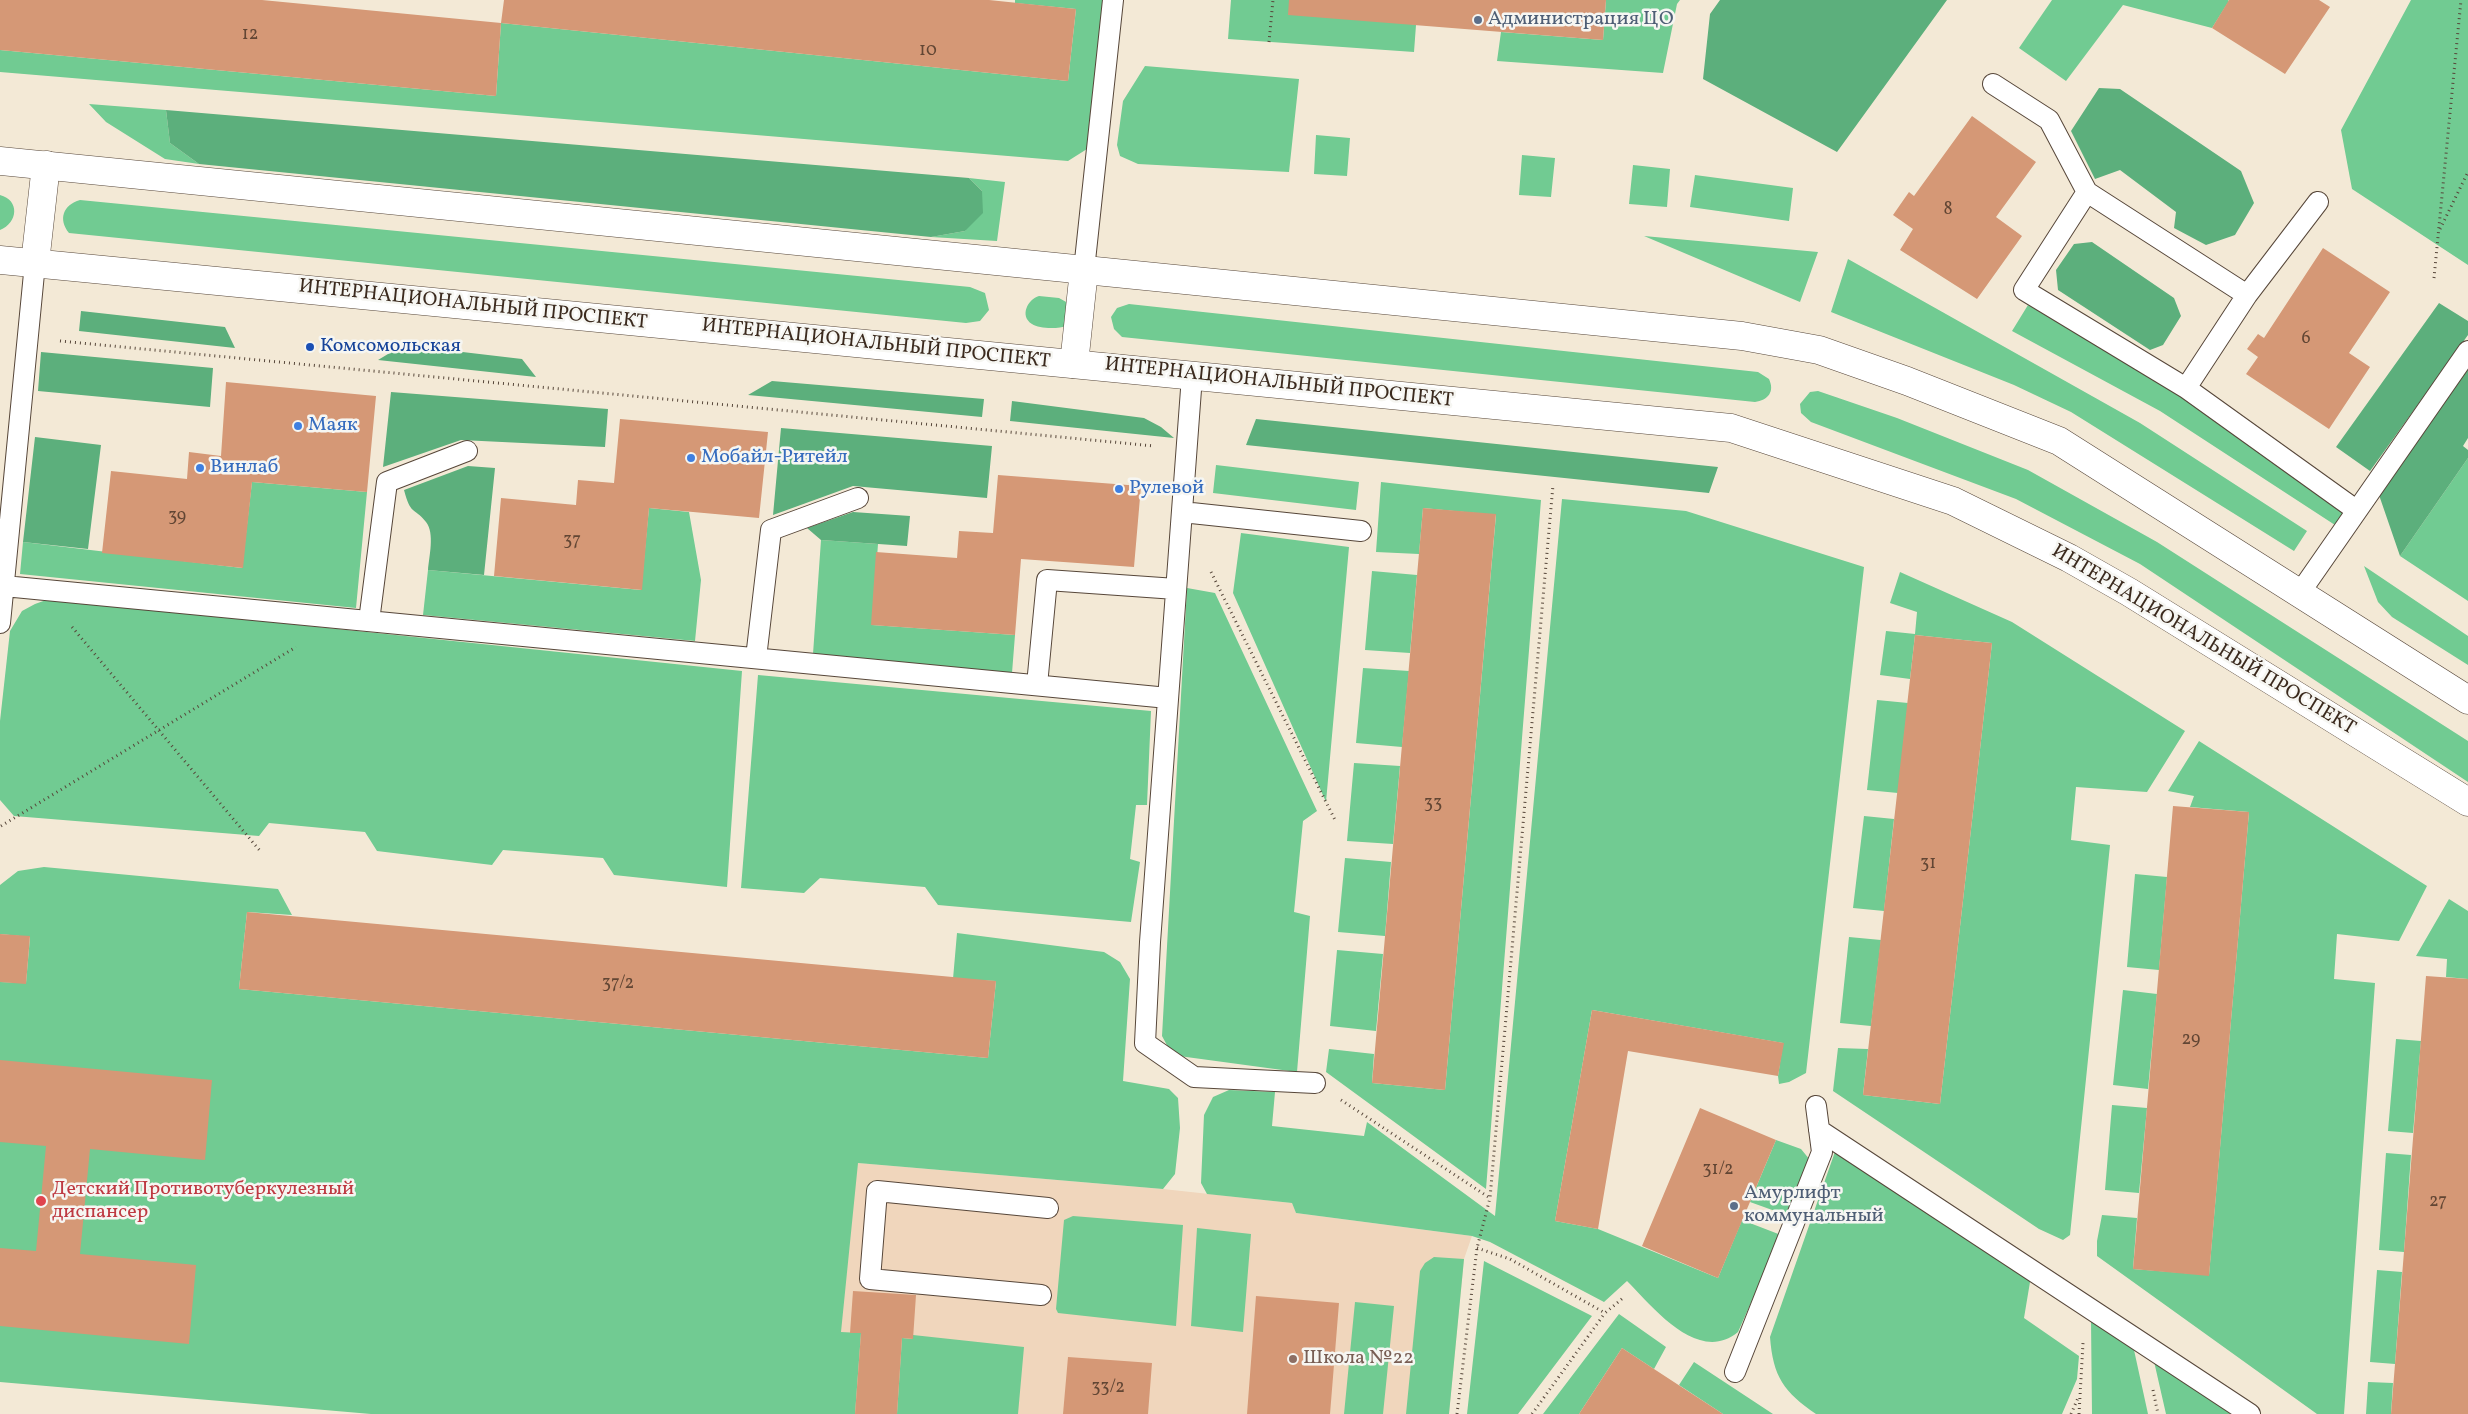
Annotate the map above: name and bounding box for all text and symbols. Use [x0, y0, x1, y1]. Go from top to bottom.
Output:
place label: Администрация ЦО [1488, 8, 1674, 32]
marker: Администрация ЦО [1472, 14, 1484, 26]
house number: 12 [242, 25, 258, 47]
house number: 10 [919, 41, 937, 63]
house number: 8 [1943, 200, 1953, 222]
street label: ИНТЕРНАЦИОНАЛЬНЫЙ ПРОСПЕКТ [297, 276, 649, 336]
street label: ИНТЕРНАЦИОНАЛЬНЫЙ ПРОСПЕКТ [700, 315, 1052, 375]
house number: 6 [2301, 329, 2311, 351]
place label: Комсомольская [320, 335, 461, 359]
marker: Комсомольская [304, 341, 316, 353]
street label: ИНТЕРНАЦИОНАЛЬНЫЙ ПРОСПЕКТ [1103, 354, 1455, 414]
place label: Маяк [308, 414, 358, 438]
marker: Маяк [292, 420, 304, 432]
place label: Мобайл-Ритейл [701, 446, 848, 470]
marker: Мобайл-Ритейл [685, 452, 697, 464]
place label: Винлаб [210, 456, 278, 480]
marker: Винлаб [194, 462, 206, 474]
place label: Рулевой [1129, 477, 1204, 501]
marker: Рулевой [1113, 483, 1125, 495]
house number: 39 [168, 507, 186, 529]
house number: 37 [563, 531, 581, 553]
street label: ИНТЕРНАЦИОНАЛЬНЫЙ ПРОСПЕКТ [2047, 540, 2359, 742]
house number: 33 [1424, 794, 1442, 816]
house number: 31 [1920, 854, 1936, 876]
house number: 37/2 [602, 974, 634, 996]
house number: 29 [2182, 1030, 2200, 1052]
house number: 31/2 [1702, 1160, 1734, 1182]
place label: Детский Противотуберкулезный диспансер [52, 1178, 354, 1225]
place label: Амурлифт коммунальный [1744, 1182, 1884, 1229]
house number: 27 [2429, 1192, 2447, 1214]
marker: Детский Противотуберкулезный диспансер [34, 1194, 48, 1208]
marker: Амурлифт коммунальный [1728, 1200, 1740, 1212]
place label: Школа №22 [1303, 1347, 1414, 1371]
marker: Школа №22 [1287, 1353, 1299, 1365]
house number: 33/2 [1091, 1378, 1125, 1400]

